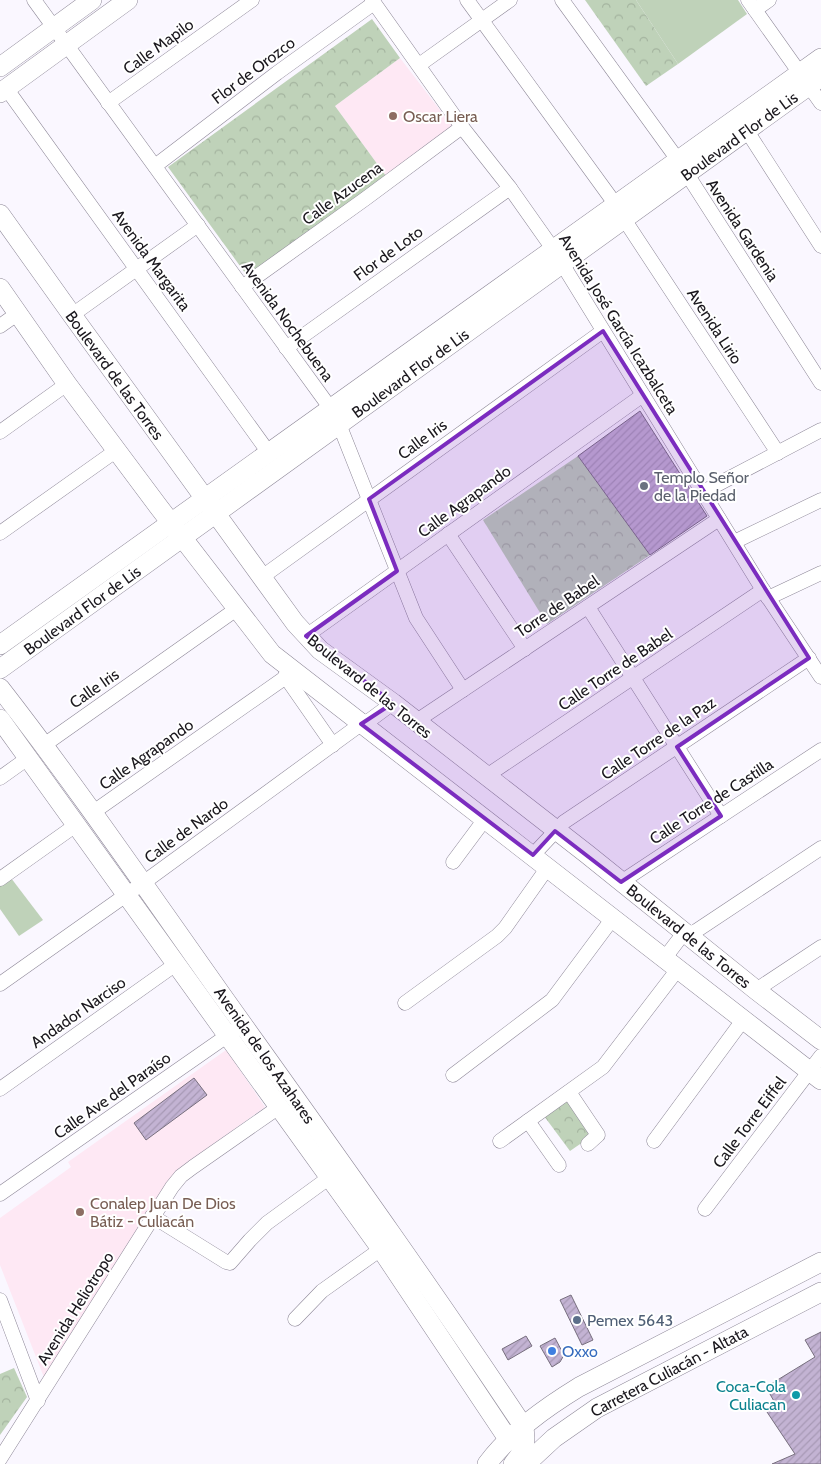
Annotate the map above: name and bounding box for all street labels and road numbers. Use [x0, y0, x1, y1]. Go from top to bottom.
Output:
street label: Calle Mapilo [119, 14, 197, 78]
street label: Flor de Orozco [208, 33, 299, 108]
street label: Boulevard Flor de Lis [677, 87, 802, 185]
street label: Calle Azucena [298, 158, 386, 229]
street label: Avenida Gardenia [702, 176, 783, 285]
street label: Avenida Margarita [109, 206, 195, 315]
street label: Flor de Loto [350, 222, 427, 285]
street label: Avenida José García Icazbalceta [555, 231, 682, 418]
street label: Avenida Nochebuena [238, 258, 338, 385]
street label: Avenida Lirio [683, 285, 746, 368]
street label: Boulevard de las Torres [62, 307, 168, 444]
street label: Boulevard Flor de Lis [348, 324, 473, 422]
street label: Calle Iris [394, 415, 451, 463]
street label: Calle Agrapando [414, 461, 515, 542]
street label: Boulevard Flor de Lis [20, 561, 145, 659]
street label: Torre de Babel [512, 571, 603, 641]
street label: Calle Torre de Babel [555, 624, 676, 715]
street label: Boulevard de las Torres [304, 630, 436, 743]
street label: Calle Iris [66, 664, 123, 712]
street label: Calle Torre de la Paz [597, 693, 720, 784]
street label: Calle Agrapando [96, 715, 197, 794]
street label: Calle Torre de Castilla [646, 754, 777, 848]
street label: Calle de Nardo [141, 794, 232, 867]
street label: Boulevard de las Torres [623, 880, 755, 993]
street label: Andador Narciso [27, 973, 130, 1052]
street label: Avenida de los Azahares [210, 983, 319, 1127]
street label: Calle Ave del Paraíso [50, 1048, 174, 1143]
street label: Calle Torre Eiffel [709, 1073, 790, 1172]
street label: Avenida Heliotropo [33, 1248, 118, 1368]
street label: Carretera Culiacán - Altata [587, 1322, 751, 1421]

